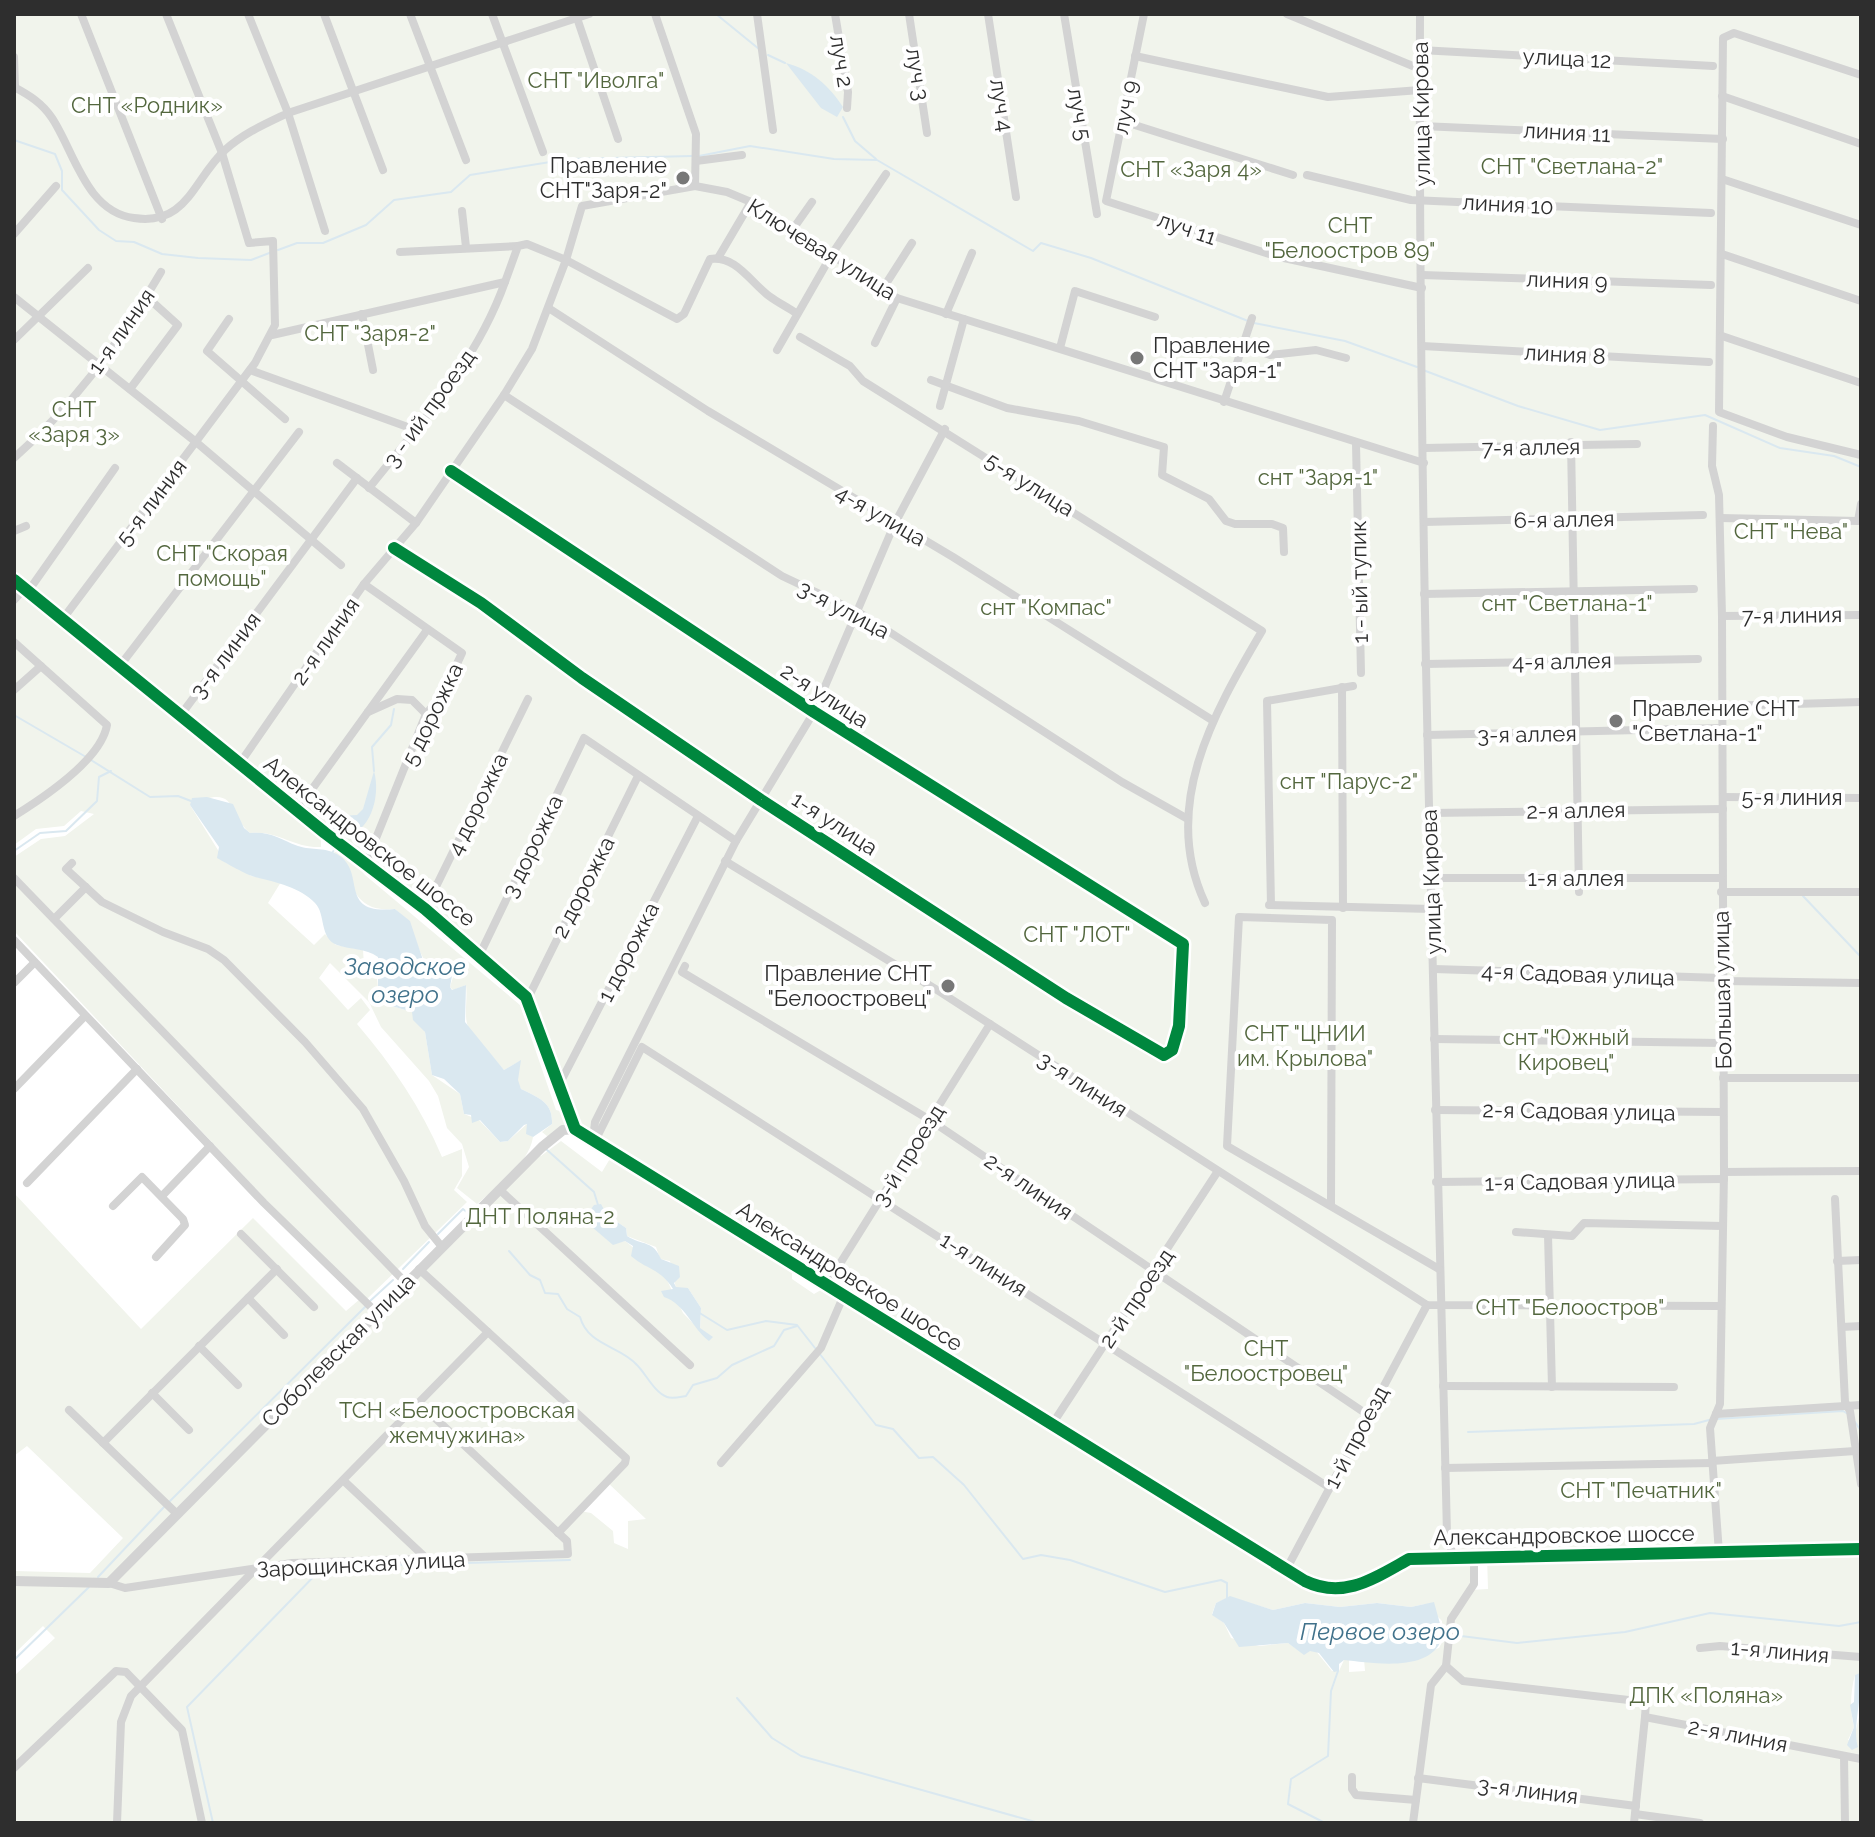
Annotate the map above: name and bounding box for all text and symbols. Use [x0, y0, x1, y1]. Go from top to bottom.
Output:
street label: луч 2 [825, 33, 859, 89]
street label: улица Кирова [1407, 41, 1435, 187]
street label: улица 12 [1522, 43, 1612, 73]
street label: луч 3 [901, 46, 935, 102]
park label: СНТ "Иволга" [528, 67, 664, 93]
street label: луч 4 [985, 77, 1019, 133]
street label: луч 9 [1107, 78, 1143, 136]
street label: луч 5 [1063, 85, 1097, 143]
park label: СНТ «Родник» [71, 92, 223, 118]
street label: линия 11 [1523, 117, 1611, 147]
place label: Правление СНТ"Заря-2" [540, 152, 667, 203]
park label: СНТ "Светлана-2" [1481, 153, 1663, 179]
park label: СНТ «Заря 4» [1120, 156, 1262, 182]
marker: Правление СНТ"Заря-2" [674, 169, 692, 187]
street label: линия 10 [1462, 189, 1554, 219]
street label: Ключевая улица [743, 193, 901, 305]
street label: луч 11 [1154, 206, 1220, 250]
park label: СНТ "Белоостров 89" [1265, 212, 1435, 263]
street label: линия 9 [1526, 266, 1608, 294]
street label: 1-я линия [82, 283, 160, 379]
park label: СНТ "Заря-2" [304, 320, 436, 346]
place label: Правление СНТ "Заря-1" [1153, 332, 1282, 383]
street label: линия 8 [1524, 339, 1606, 369]
street label: 3 - ий проезд [378, 344, 480, 472]
marker: Правление СНТ "Заря-1" [1128, 349, 1146, 367]
park label: СНТ «Заря 3» [28, 396, 120, 447]
street label: 7-я аллея [1481, 433, 1581, 461]
street label: 5-я улица [981, 447, 1079, 521]
street label: 5-я линия [110, 454, 192, 550]
park label: снт "Заря-1" [1258, 464, 1378, 490]
street label: 4-я улица [831, 479, 931, 551]
street label: 6-я аллея [1513, 505, 1615, 533]
park label: СНТ "Нева" [1734, 518, 1848, 544]
street label: 1 - ый тупик [1345, 520, 1373, 644]
park label: СНТ "Скорая помощь" [156, 540, 288, 591]
street label: 3-я улица [794, 574, 894, 644]
park label: снт "Светлана-1" [1481, 590, 1653, 616]
street label: 2-я линия [285, 592, 365, 690]
park label: снт "Компас" [980, 594, 1112, 620]
street label: 7-я линия [1742, 601, 1842, 629]
street label: 3-я линия [184, 607, 266, 703]
street label: 4-я аллея [1512, 647, 1612, 675]
street label: 2-я улица [776, 657, 874, 733]
street label: 5 дорожка [396, 658, 468, 770]
place label: Правление СНТ "Светлана-1" [1632, 695, 1800, 746]
marker: Правление СНТ "Светлана-1" [1607, 712, 1625, 730]
street label: 3-я аллея [1477, 720, 1577, 748]
street label: 4 дорожка [441, 748, 513, 860]
street label: Александровское шоссе [259, 750, 481, 932]
park label: снт "Парус-2" [1280, 768, 1418, 794]
street label: 5-я линия [1741, 784, 1843, 810]
street label: 1-я улица [787, 786, 883, 860]
street label: 3 дорожка [496, 791, 568, 901]
street label: 2-я аллея [1526, 796, 1626, 824]
street label: улица Кирова [1415, 809, 1447, 955]
street label: 2 дорожка [546, 832, 620, 942]
street label: 1-я аллея [1528, 865, 1624, 891]
street label: 1 дорожка [592, 898, 664, 1006]
street label: Большая улица [1708, 910, 1736, 1070]
park label: СНТ "ЛОТ" [1023, 921, 1131, 947]
water label: Заводское озеро [344, 952, 466, 1009]
street label: 4-я Садовая улица [1481, 958, 1675, 990]
place label: Правление СНТ "Белоостровец" [764, 960, 933, 1011]
marker: Правление СНТ "Белоостровец" [939, 977, 957, 995]
park label: СНТ "ЦНИИ им. Крылова" [1237, 1020, 1373, 1071]
park label: снт "Южный Кировец" [1503, 1024, 1629, 1075]
street label: 3-я линия [1034, 1046, 1132, 1122]
street label: 2-я Садовая улица [1482, 1096, 1676, 1126]
street label: 3-й проезд [867, 1099, 950, 1210]
street label: 2-я линия [980, 1147, 1078, 1225]
street label: 1-я Садовая улица [1484, 1166, 1676, 1196]
street label: Александровское шоссе [732, 1196, 968, 1356]
park label: ДНТ Поляна-2 [465, 1203, 615, 1229]
street label: 1-я линия [936, 1226, 1032, 1302]
street label: 2-й проезд [1093, 1243, 1179, 1353]
street label: Соболевская улица [256, 1268, 420, 1432]
park label: СНТ "Белоостров" [1476, 1294, 1665, 1320]
park label: СНТ "Белоостровец" [1184, 1335, 1348, 1386]
street label: 1-й проезд [1318, 1381, 1394, 1493]
park label: ТСН «Белоостровская жемчужина» [339, 1397, 575, 1448]
park label: СНТ "Печатник" [1560, 1477, 1722, 1503]
street label: Александровское шоссе [1433, 1520, 1695, 1550]
street label: Зарощинская улица [256, 1546, 466, 1582]
water label: Первое озеро [1300, 1617, 1460, 1646]
street label: 1-я линия [1730, 1634, 1830, 1668]
park label: ДПК «Поляна» [1629, 1682, 1783, 1708]
street label: 2-я линия [1686, 1713, 1790, 1757]
street label: 3-я линия [1476, 1771, 1580, 1809]

